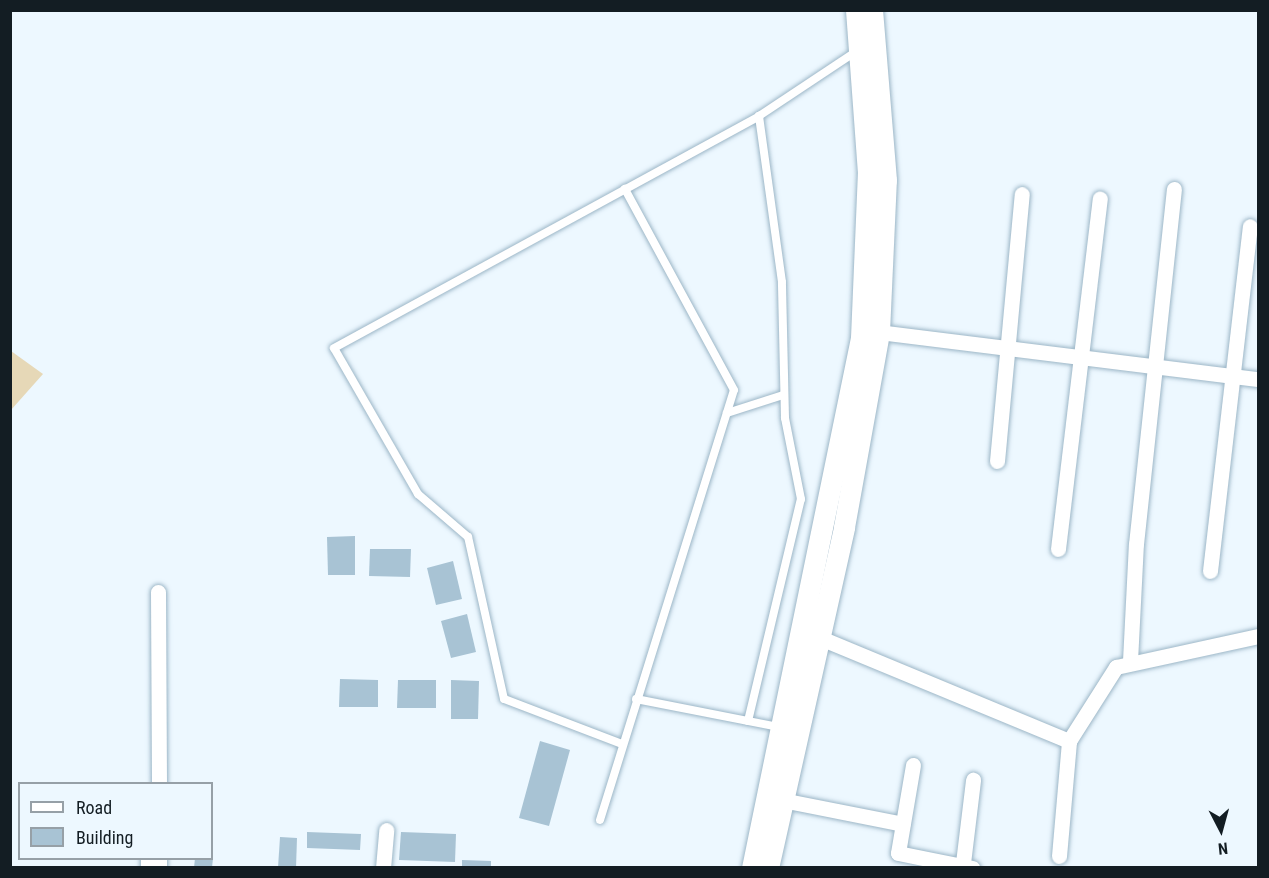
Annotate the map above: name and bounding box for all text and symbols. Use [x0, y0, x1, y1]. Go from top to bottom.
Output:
legend [18, 782, 213, 860]
text: Road [76, 797, 112, 818]
north arrow [1191, 800, 1251, 860]
text: Building [76, 827, 133, 848]
text: N [1217, 838, 1229, 858]

